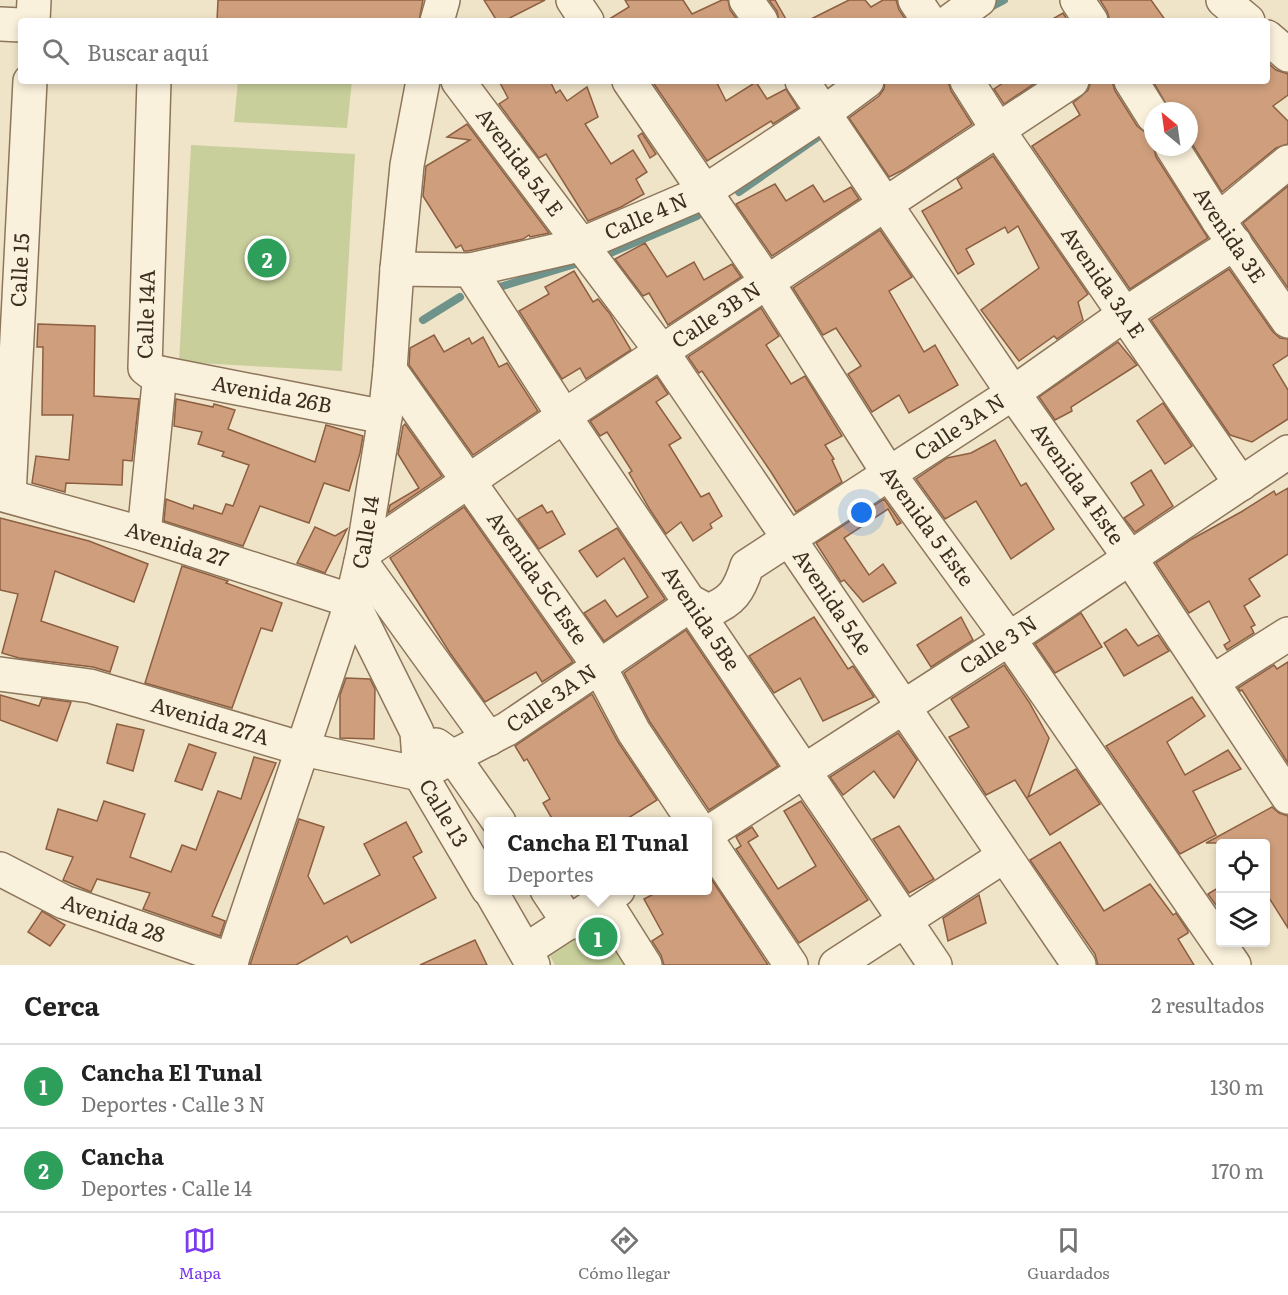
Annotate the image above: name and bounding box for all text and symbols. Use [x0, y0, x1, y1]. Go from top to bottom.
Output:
search box [18, 18, 1270, 84]
icon: search [39, 35, 72, 68]
text: Buscar aquí [87, 35, 209, 68]
street label: Avenida 5A E [470, 100, 573, 222]
north arrow [1144, 102, 1198, 156]
street label: Avenida 3E [1188, 180, 1275, 288]
street label: Calle 4 N [599, 183, 692, 246]
street label: Avenida 3A E [1055, 219, 1154, 343]
street label: Calle 15 [1, 232, 35, 308]
pin: 2 [248, 236, 286, 280]
street label: Calle 14A [127, 268, 161, 359]
street label: Calle 3B N [664, 272, 766, 354]
street label: Avenida 26B [210, 366, 335, 419]
street label: Calle 3A N [907, 384, 1010, 467]
street label: Avenida 4 Este [1025, 415, 1134, 550]
street label: Avenida 5 Este [875, 458, 984, 592]
street label: Calle 14 [342, 493, 385, 572]
your location [847, 498, 876, 527]
street label: Avenida 5C Este [481, 504, 597, 650]
street label: Avenida 27 [122, 512, 233, 573]
street label: Avenida 5Ae [787, 542, 882, 660]
street label: Avenida 5Be [656, 558, 750, 676]
street label: Calle 3 N [952, 606, 1043, 680]
street label: Calle 3A N [499, 655, 602, 738]
street label: Avenida 27A [148, 687, 274, 751]
street label: Calle 13 [413, 772, 478, 852]
popup [484, 817, 712, 895]
text: Cancha El Tunal [507, 825, 689, 858]
map controls [1216, 839, 1270, 947]
button: locate [1216, 839, 1270, 893]
text: Deportes [507, 858, 593, 888]
street label: Avenida 28 [58, 884, 170, 949]
button: layers [1216, 893, 1270, 947]
pin: 1 [578, 914, 618, 960]
text: Cerca [24, 985, 100, 1024]
text: 2 resultados [1151, 989, 1264, 1019]
text: Cancha El Tunal [81, 1055, 262, 1088]
text: 1 [39, 1071, 48, 1101]
text: 130 m [1210, 1071, 1264, 1101]
text: Deportes · Calle 3 N [81, 1088, 265, 1118]
text: Cancha [81, 1139, 164, 1172]
text: 2 [38, 1155, 49, 1185]
text: 170 m [1211, 1155, 1264, 1185]
text: Deportes · Calle 14 [81, 1172, 252, 1202]
tab: Mapa [178, 1224, 221, 1284]
tab: Cómo llegar [578, 1224, 670, 1284]
tab: Guardados [1027, 1224, 1110, 1284]

